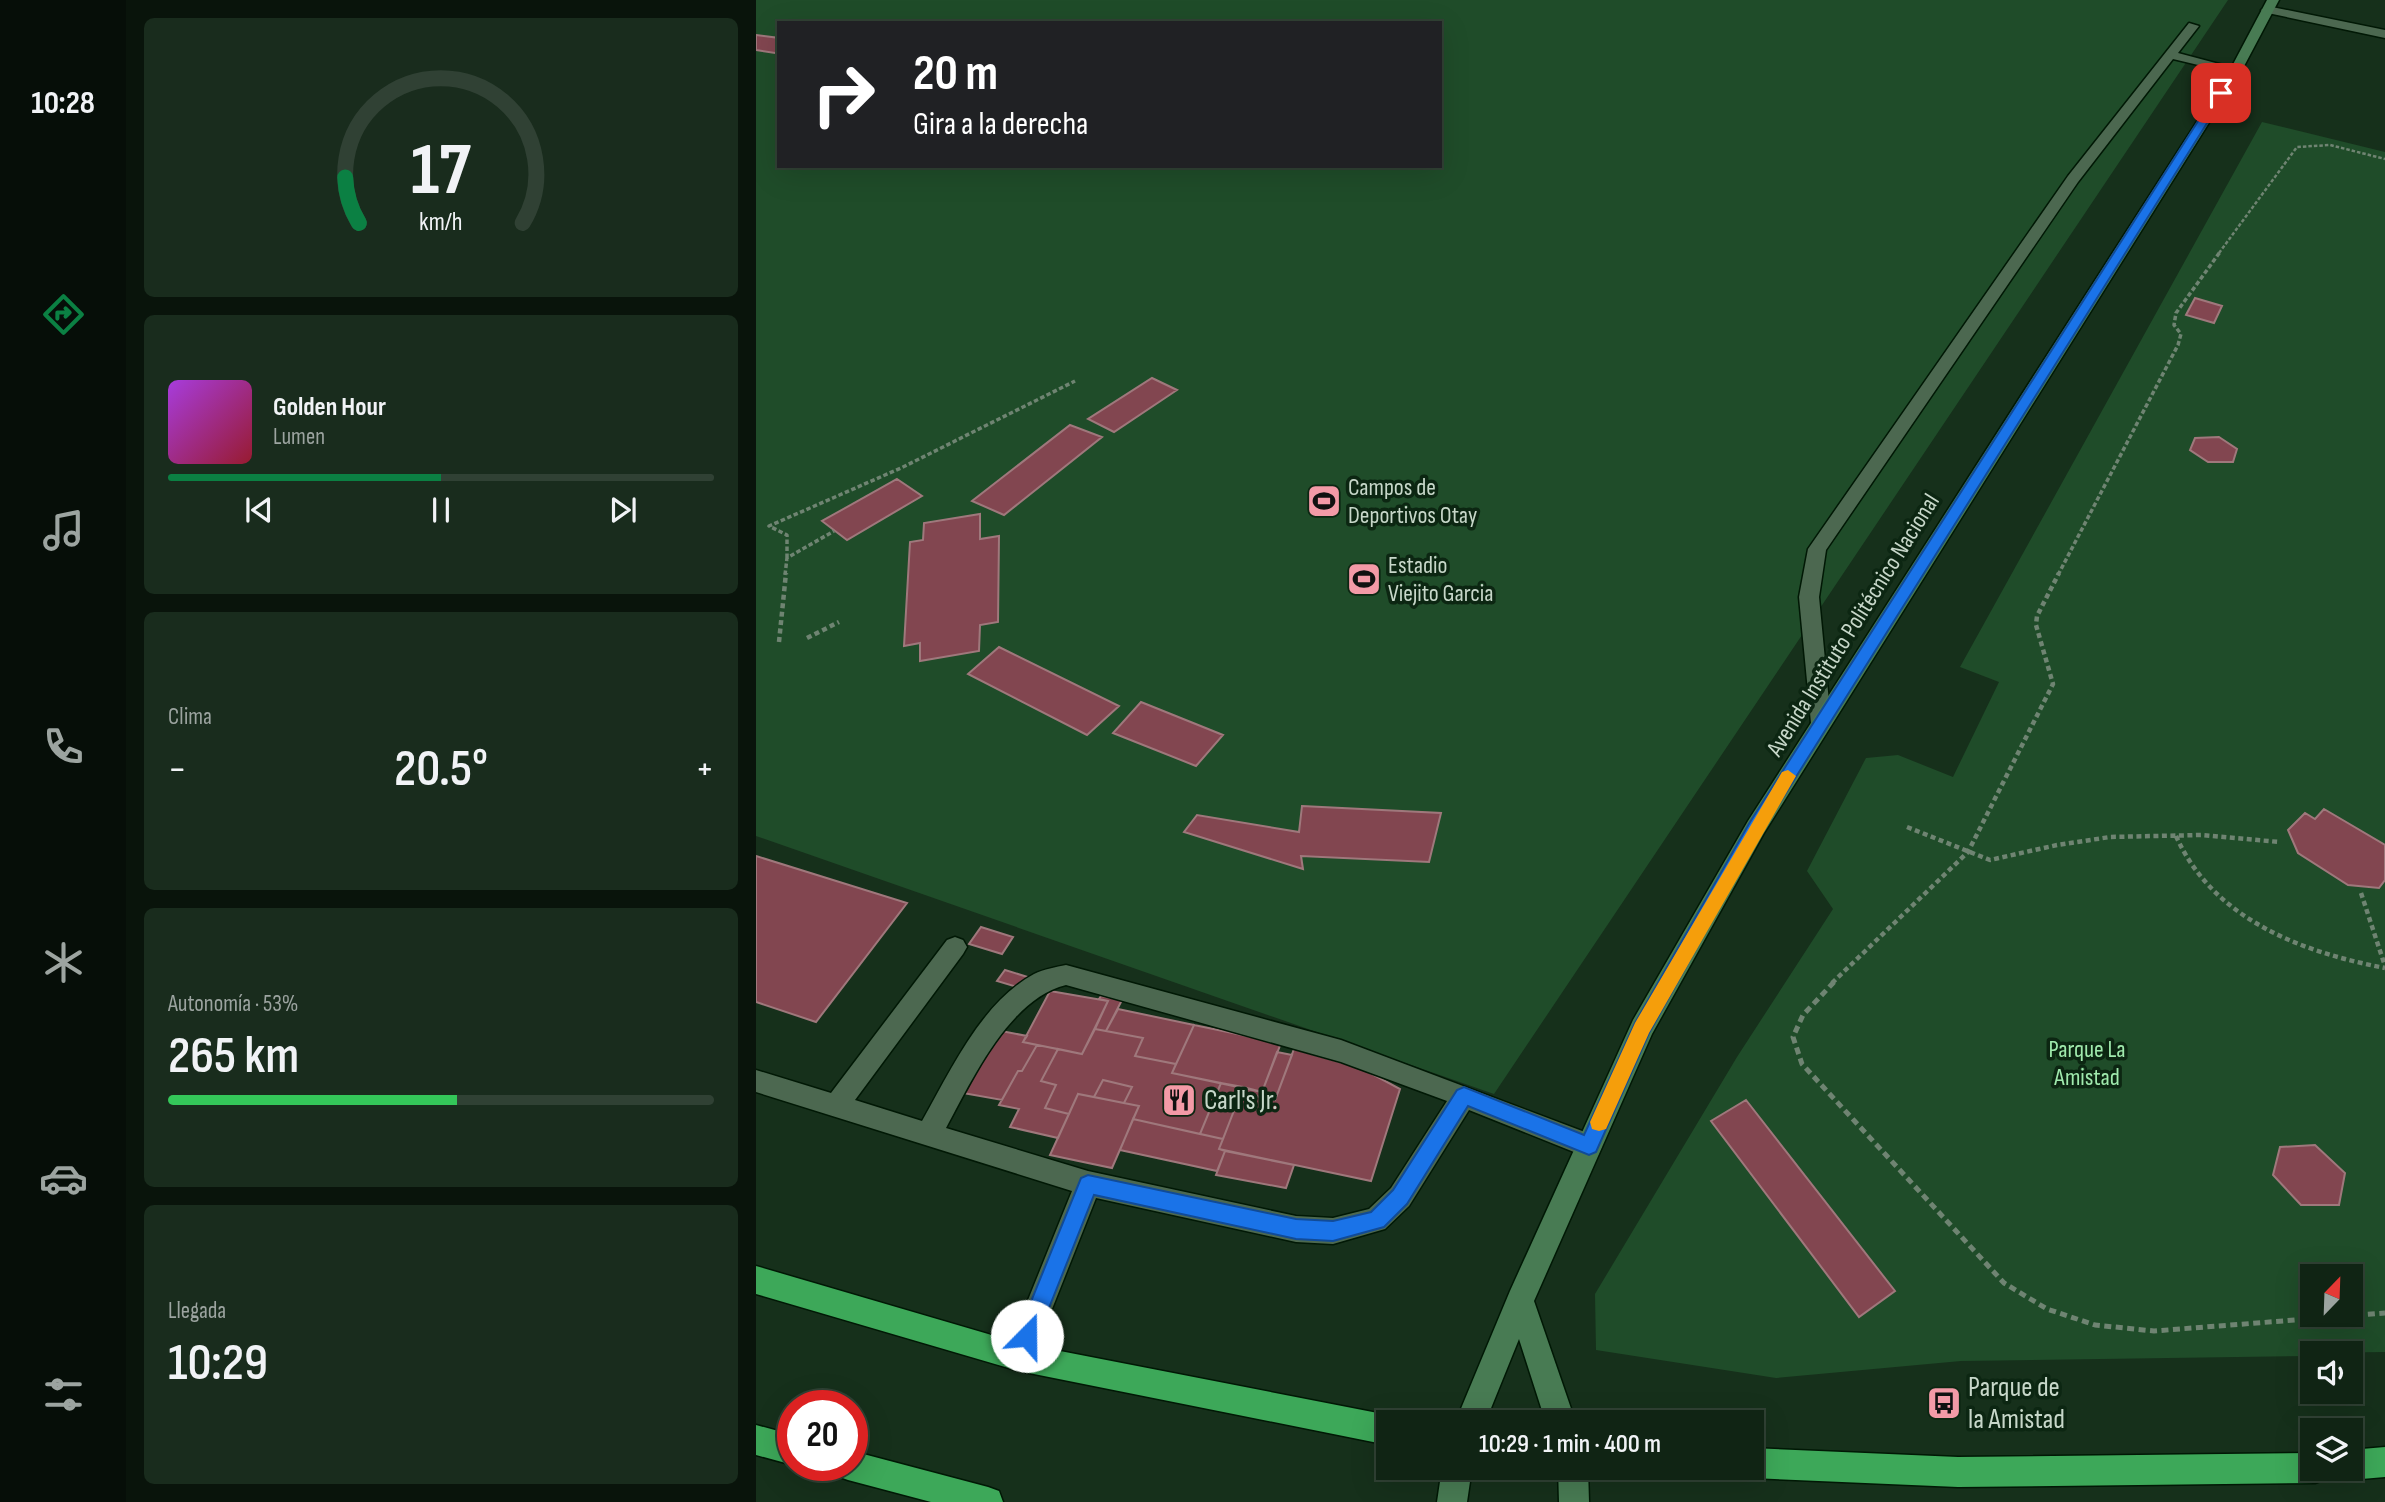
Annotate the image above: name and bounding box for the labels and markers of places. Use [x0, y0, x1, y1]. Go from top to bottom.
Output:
pin [2191, 63, 2251, 123]
place label: Campos de Deportivos Otay [1348, 473, 1477, 530]
sports icon: Campos de Deportivos Otay [1305, 482, 1343, 520]
place label: Estadio Viejito Garcia [1388, 551, 1493, 608]
sports icon: Estadio Viejito Garcia [1345, 560, 1383, 598]
restaurant icon: Carl's Jr. [1160, 1081, 1198, 1119]
place label: Carl's Jr. [1204, 1084, 1278, 1117]
place label: Parque de la Amistad [1968, 1371, 2065, 1436]
bus stop icon: Parque de la Amistad [1925, 1384, 1963, 1422]

